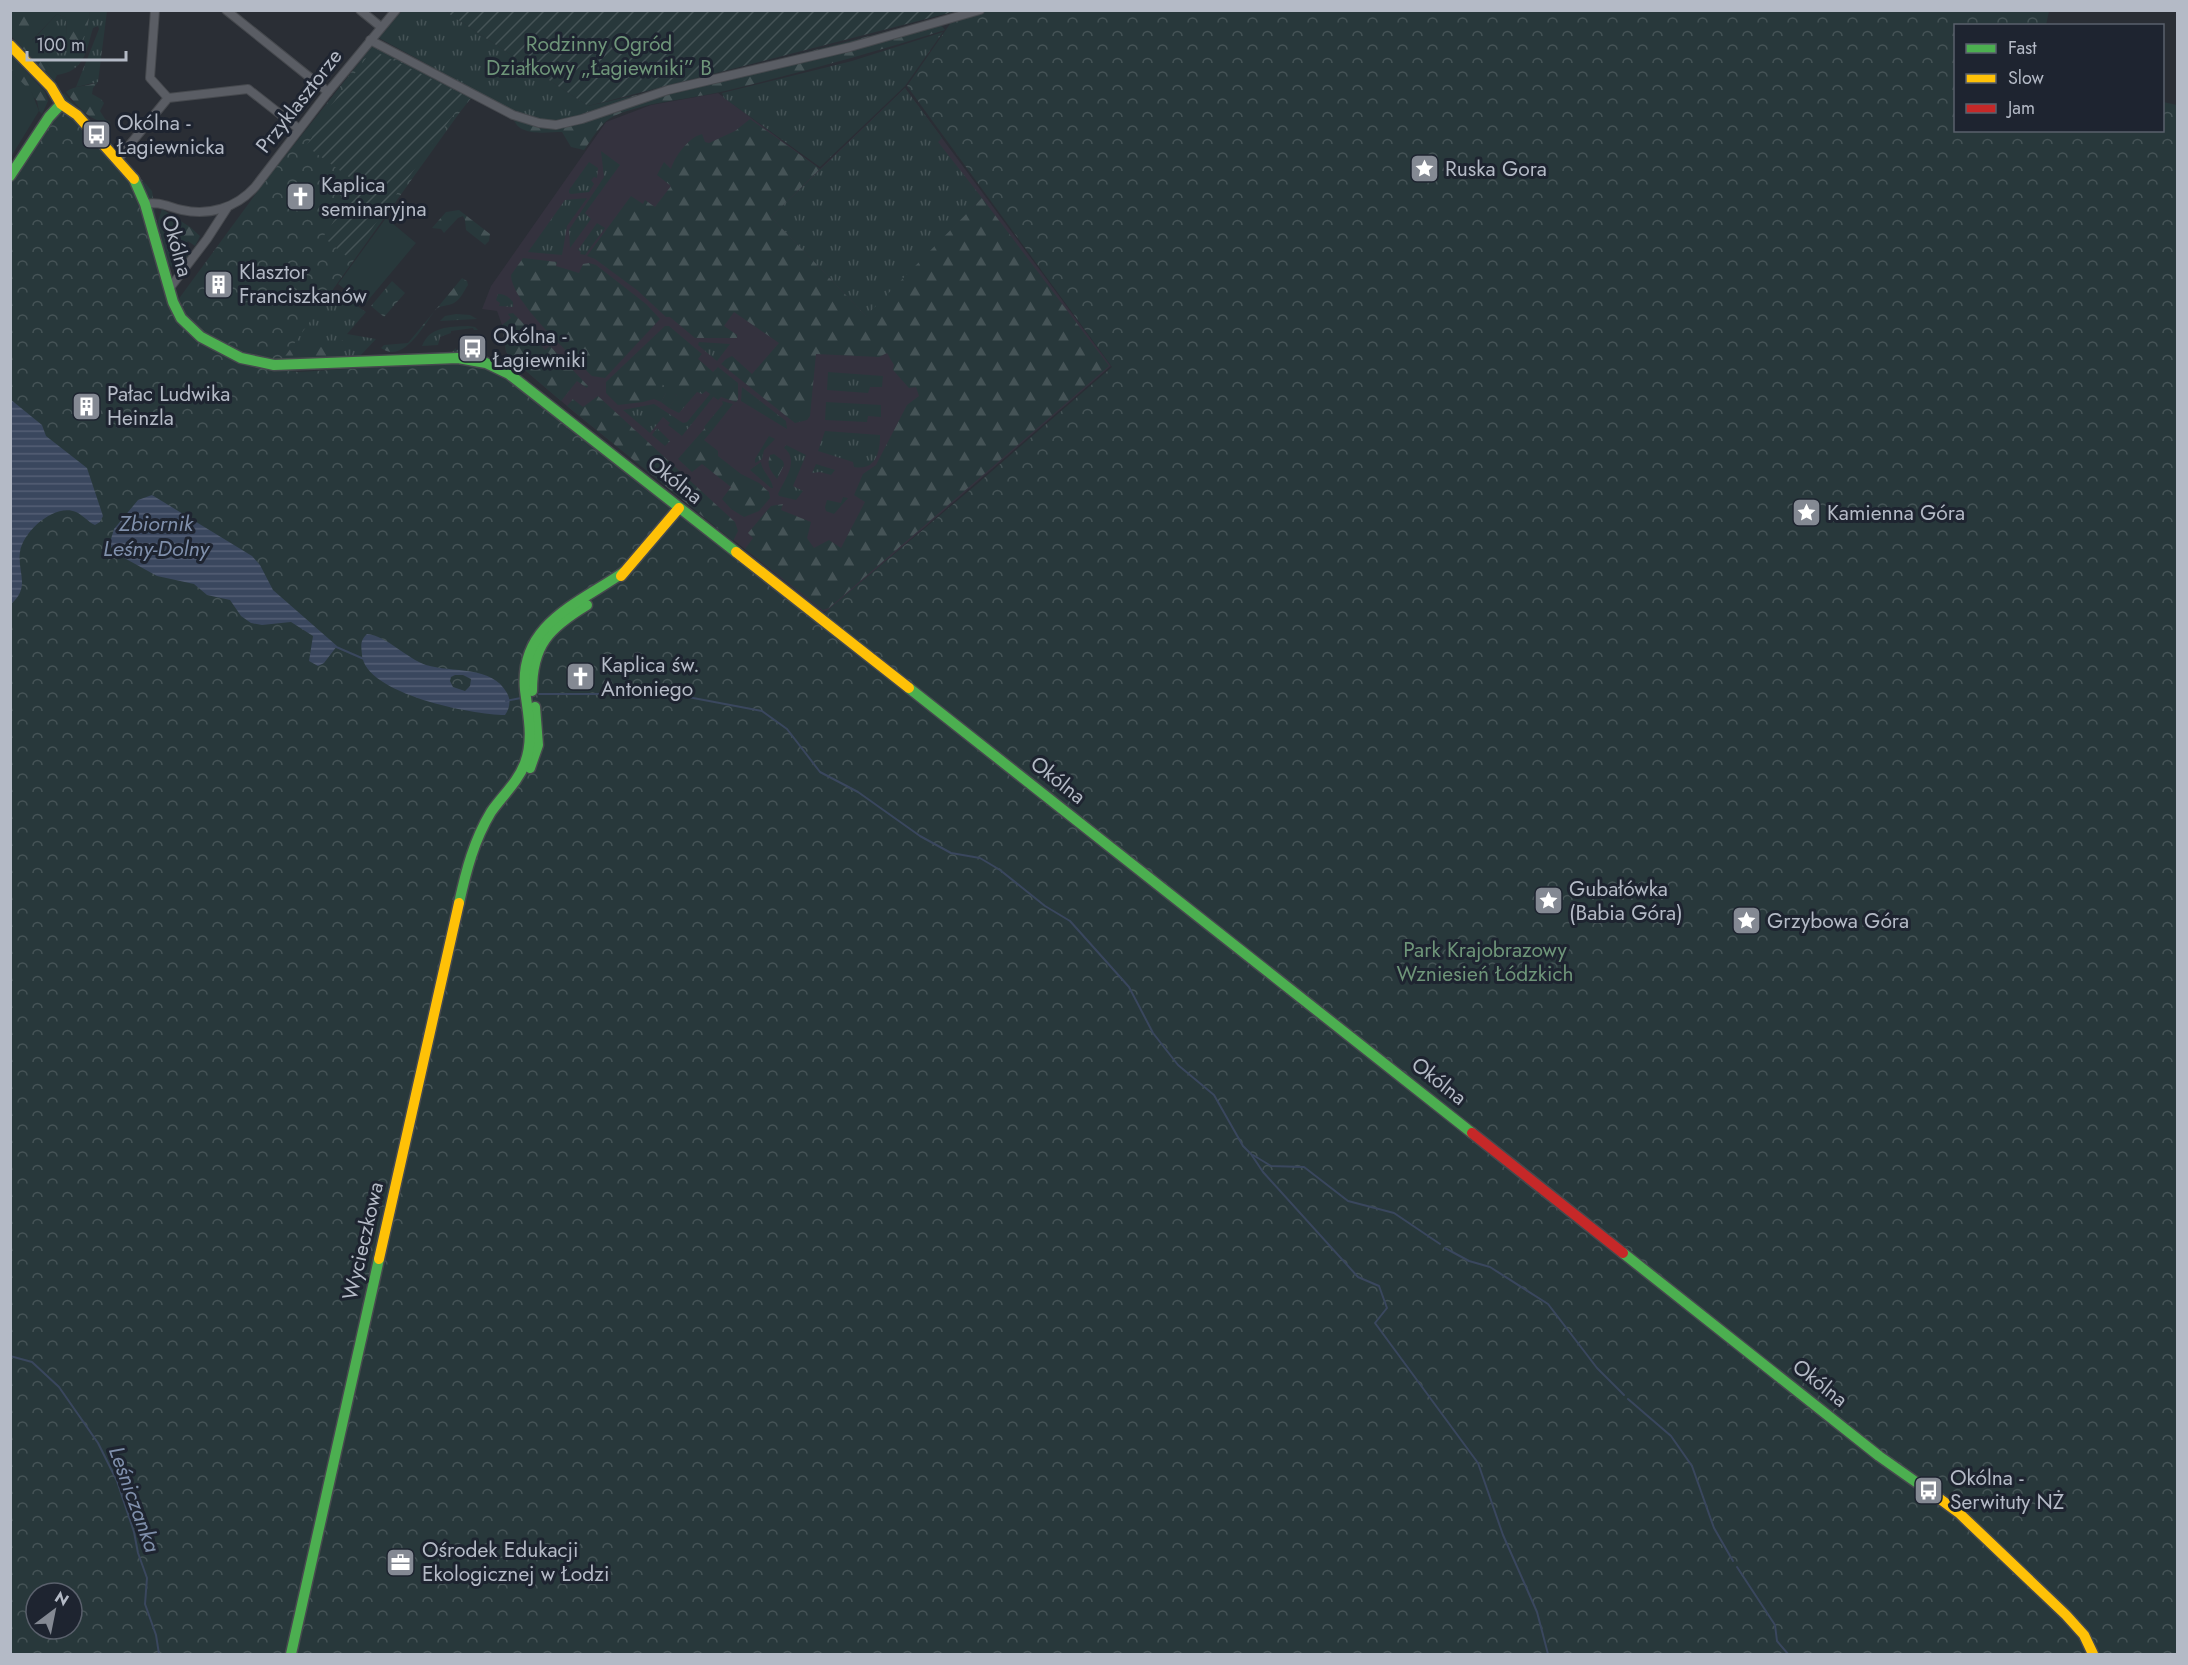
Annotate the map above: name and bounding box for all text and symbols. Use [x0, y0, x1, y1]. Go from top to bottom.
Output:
scale bar [27, 24, 126, 62]
legend [1954, 24, 2164, 132]
park label: Rodzinny Ogród Działkowy „Łagiewniki” B [486, 29, 712, 83]
text: 100 m [36, 32, 85, 58]
text: Fast [2008, 35, 2037, 61]
street label: Przyklasztorze [249, 42, 349, 159]
text: Slow [2008, 65, 2045, 91]
text: Jam [2006, 95, 2035, 121]
place label: Okólna - Łagiewnicka [116, 108, 225, 162]
bus stop icon: Okólna - Łagiewnicka [80, 119, 112, 151]
place icon: Ruska Gora [1408, 153, 1440, 185]
place label: Ruska Gora [1445, 154, 1547, 184]
place label: Kaplica seminaryjna [321, 170, 427, 224]
church icon: Kaplica seminaryjna [284, 181, 316, 213]
street label: Okólna [154, 212, 200, 280]
place label: Klasztor Franciszkanów [239, 257, 368, 311]
building icon: Klasztor Franciszkanów [202, 268, 234, 300]
place label: Okólna - Łagiewniki [492, 321, 586, 375]
bus stop icon: Okólna - Łagiewniki [456, 332, 488, 364]
place label: Pałac Ludwika Heinzla [107, 379, 230, 433]
building icon: Pałac Ludwika Heinzla [70, 390, 102, 422]
street label: Okólna [641, 449, 709, 511]
place icon: Kamienna Góra [1790, 497, 1822, 529]
place label: Kamienna Góra [1827, 498, 1965, 528]
water label: Zbiornik Leśny-Dolny [103, 507, 210, 564]
place label: Kaplica św. Antoniego [601, 650, 699, 704]
church icon: Kaplica św. Antoniego [564, 661, 596, 693]
street label: Okólna [1024, 749, 1092, 811]
place label: Gubałówka (Babia Góra) [1569, 874, 1683, 928]
place icon: Gubałówka (Babia Góra) [1532, 885, 1564, 917]
place icon: Grzybowa Góra [1730, 905, 1762, 937]
place label: Grzybowa Góra [1767, 906, 1909, 936]
park label: Park Krajobrazowy Wzniesień Łódzkich [1396, 935, 1574, 989]
street label: Okólna [1405, 1050, 1473, 1112]
street label: Wycieczkowa [335, 1179, 391, 1303]
street label: Okólna [1786, 1352, 1854, 1414]
water label: Leśniczanka [101, 1441, 169, 1557]
place label: Okólna - Serwituty NŻ [1950, 1463, 2065, 1517]
bus stop icon: Okólna - Serwituty NŻ [1913, 1474, 1945, 1506]
place label: Ośrodek Edukacji Ekologicznej w Łodzi [422, 1535, 609, 1589]
office icon: Ośrodek Edukacji Ekologicznej w Łodzi [385, 1546, 417, 1578]
north arrow [24, 1581, 84, 1641]
text: N [50, 1586, 73, 1612]

